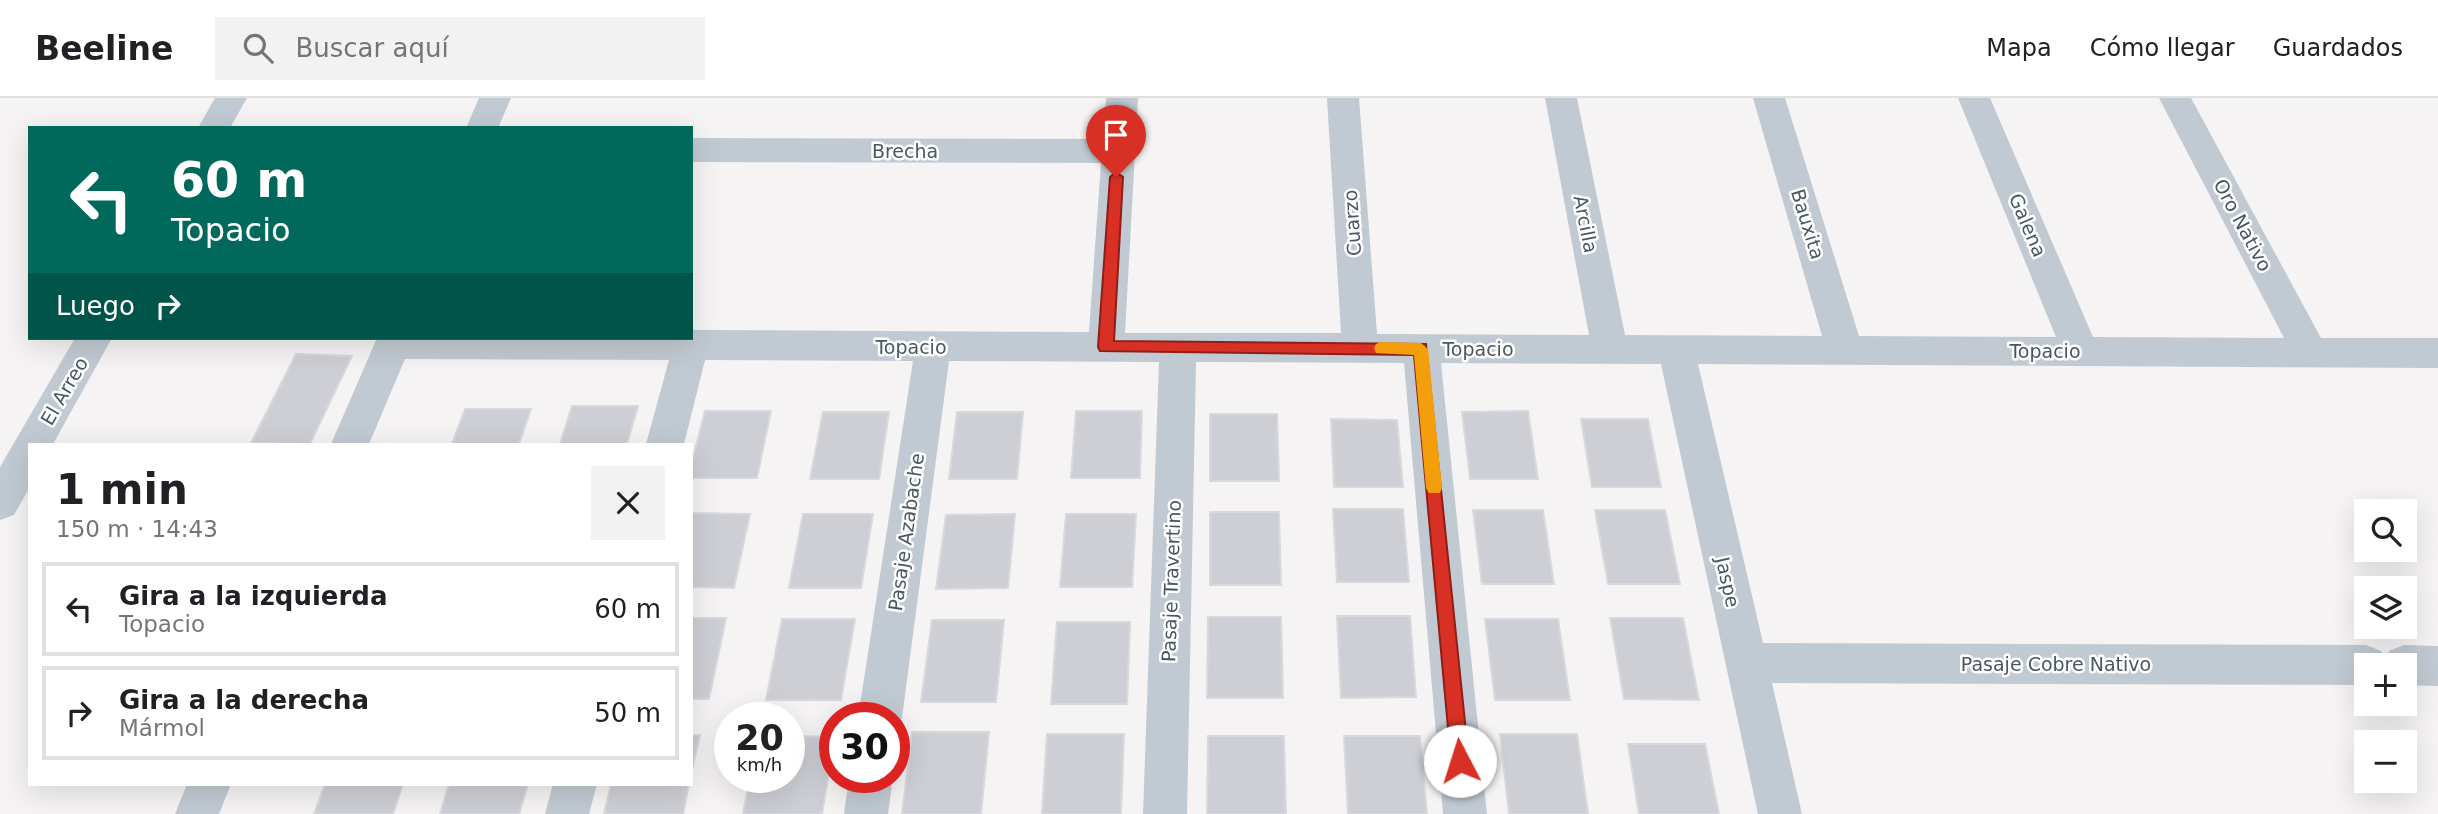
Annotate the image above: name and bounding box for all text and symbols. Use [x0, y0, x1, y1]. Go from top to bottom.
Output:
search box [215, 17, 705, 80]
text: Beeline [35, 29, 173, 68]
icon: search [239, 29, 277, 67]
text: Buscar aquí [295, 33, 449, 63]
text: Mapa [1986, 34, 2052, 62]
text: Cómo llegar [2090, 34, 2235, 62]
text: Guardados [2273, 34, 2403, 62]
pin [1086, 105, 1146, 177]
icon: arrive [1097, 116, 1135, 154]
street label: Brecha [872, 140, 938, 162]
text: 60 m [171, 152, 307, 209]
icon: left [56, 154, 147, 245]
street label: Oro Nativo [2209, 175, 2277, 275]
street label: Bauxita [1787, 186, 1829, 262]
street label: Cuarzo [1339, 189, 1365, 257]
street label: Galena [2005, 190, 2051, 260]
street label: Arcilla [1570, 193, 1602, 255]
text: Topacio [171, 211, 291, 249]
icon: right [149, 287, 187, 325]
text: Luego [56, 291, 135, 321]
street label: Topacio [874, 336, 947, 358]
street label: Topacio [1441, 338, 1514, 360]
street label: Topacio [2008, 340, 2081, 362]
street label: El Arreo [36, 353, 92, 429]
street label: Pasaje Azabache [884, 452, 928, 612]
text: 1 min [56, 465, 188, 514]
button: close [591, 466, 665, 540]
map controls [2354, 499, 2417, 793]
button: search [2354, 499, 2417, 562]
street label: Pasaje Travertino [1157, 500, 1185, 662]
text: 150 m · 14:43 [56, 516, 218, 542]
street label: Jaspe [1711, 554, 1744, 609]
button: layers [2354, 576, 2417, 639]
text: Gira a la izquierda [119, 581, 387, 611]
icon: left [60, 590, 98, 628]
text: 60 m [594, 594, 661, 624]
text: Topacio [119, 611, 205, 637]
street label: Pasaje Cobre Nativo [1961, 653, 2151, 675]
button: + [2354, 653, 2417, 716]
text: Gira a la derecha [119, 685, 369, 715]
icon: right [60, 694, 98, 732]
text: 50 m [594, 698, 661, 728]
speed limit sign: 30 [819, 702, 910, 793]
text: Mármol [119, 715, 205, 741]
text: 20 [735, 718, 784, 758]
position arrow [1423, 724, 1497, 798]
button: − [2354, 730, 2417, 793]
text: km/h [737, 754, 782, 775]

